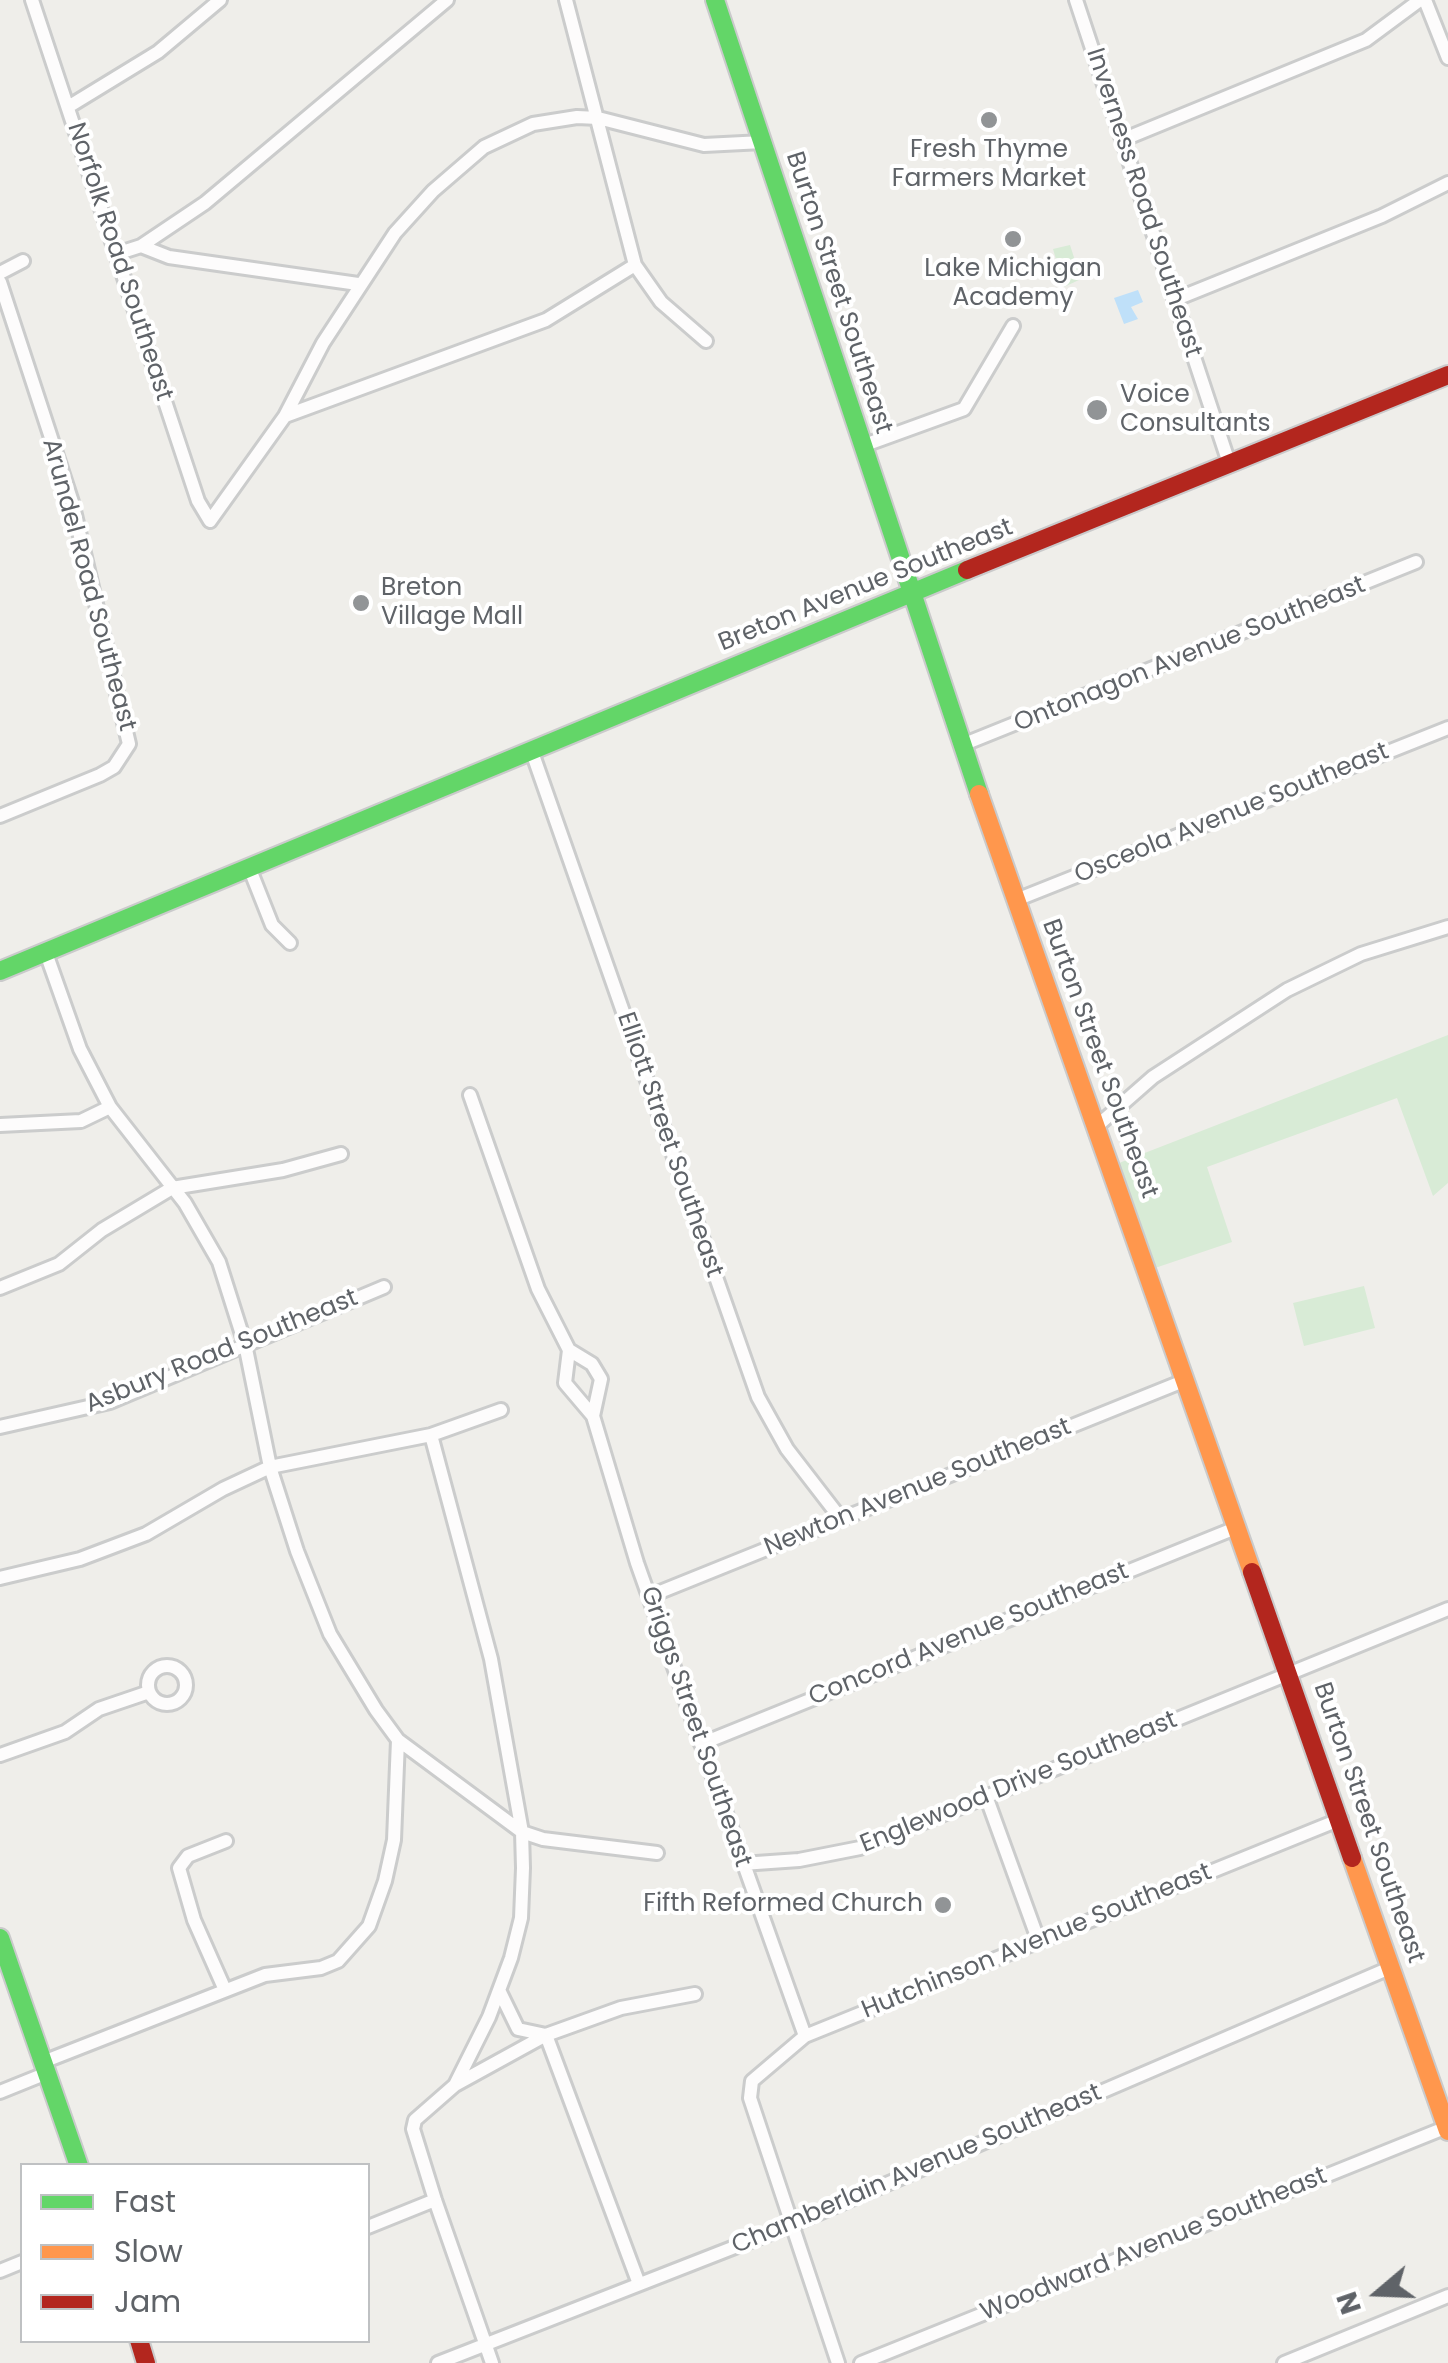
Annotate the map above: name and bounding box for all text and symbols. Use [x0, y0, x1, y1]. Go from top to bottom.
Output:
street label: Inverness Road Southeast [1079, 45, 1207, 361]
marker: Fresh Thyme Farmers Market [978, 109, 1000, 131]
street label: Norfolk Road Southeast [60, 119, 178, 405]
place label: Fresh Thyme Farmers Market [892, 136, 1086, 195]
street label: Burton Street Southeast [778, 148, 898, 438]
marker: Lake Michigan Academy [1002, 228, 1024, 250]
place label: Lake Michigan Academy [924, 255, 1102, 314]
place label: Voice Consultants [1120, 381, 1271, 440]
marker: Voice Consultants [1084, 397, 1110, 423]
street label: Arundel Road Southeast [35, 436, 141, 734]
street label: Breton Avenue Southeast [714, 513, 1018, 659]
street label: Ontonagon Avenue Southeast [1010, 571, 1370, 739]
place label: Breton Village Mall [381, 574, 523, 633]
marker: Breton Village Mall [350, 592, 372, 614]
street label: Osceola Avenue Southeast [1071, 737, 1393, 891]
street label: Burton Street Southeast [1035, 915, 1163, 1203]
street label: Elliott Street Southeast [610, 1009, 728, 1281]
street label: Asbury Road Southeast [82, 1284, 362, 1420]
street label: Newton Avenue Southeast [760, 1413, 1076, 1563]
street label: Concord Avenue Southeast [805, 1557, 1133, 1713]
street label: Griggs Street Southeast [633, 1583, 757, 1871]
street label: Burton Street Southeast [1306, 1679, 1430, 1967]
street label: Englewood Drive Southeast [856, 1706, 1182, 1860]
street label: Hutchinson Avenue Southeast [858, 1858, 1216, 2026]
place label: Fifth Reformed Church [643, 1890, 923, 1920]
marker: Fifth Reformed Church [932, 1894, 954, 1916]
street label: Chamberlain Avenue Southeast [728, 2078, 1106, 2262]
street label: Woodward Avenue Southeast [977, 2162, 1331, 2328]
legend [20, 2163, 370, 2343]
text: Fast [114, 2180, 176, 2223]
text: Slow [114, 2230, 183, 2273]
north arrow [1328, 2243, 1428, 2343]
text: Jam [114, 2280, 181, 2323]
text: N [1327, 2287, 1371, 2319]

